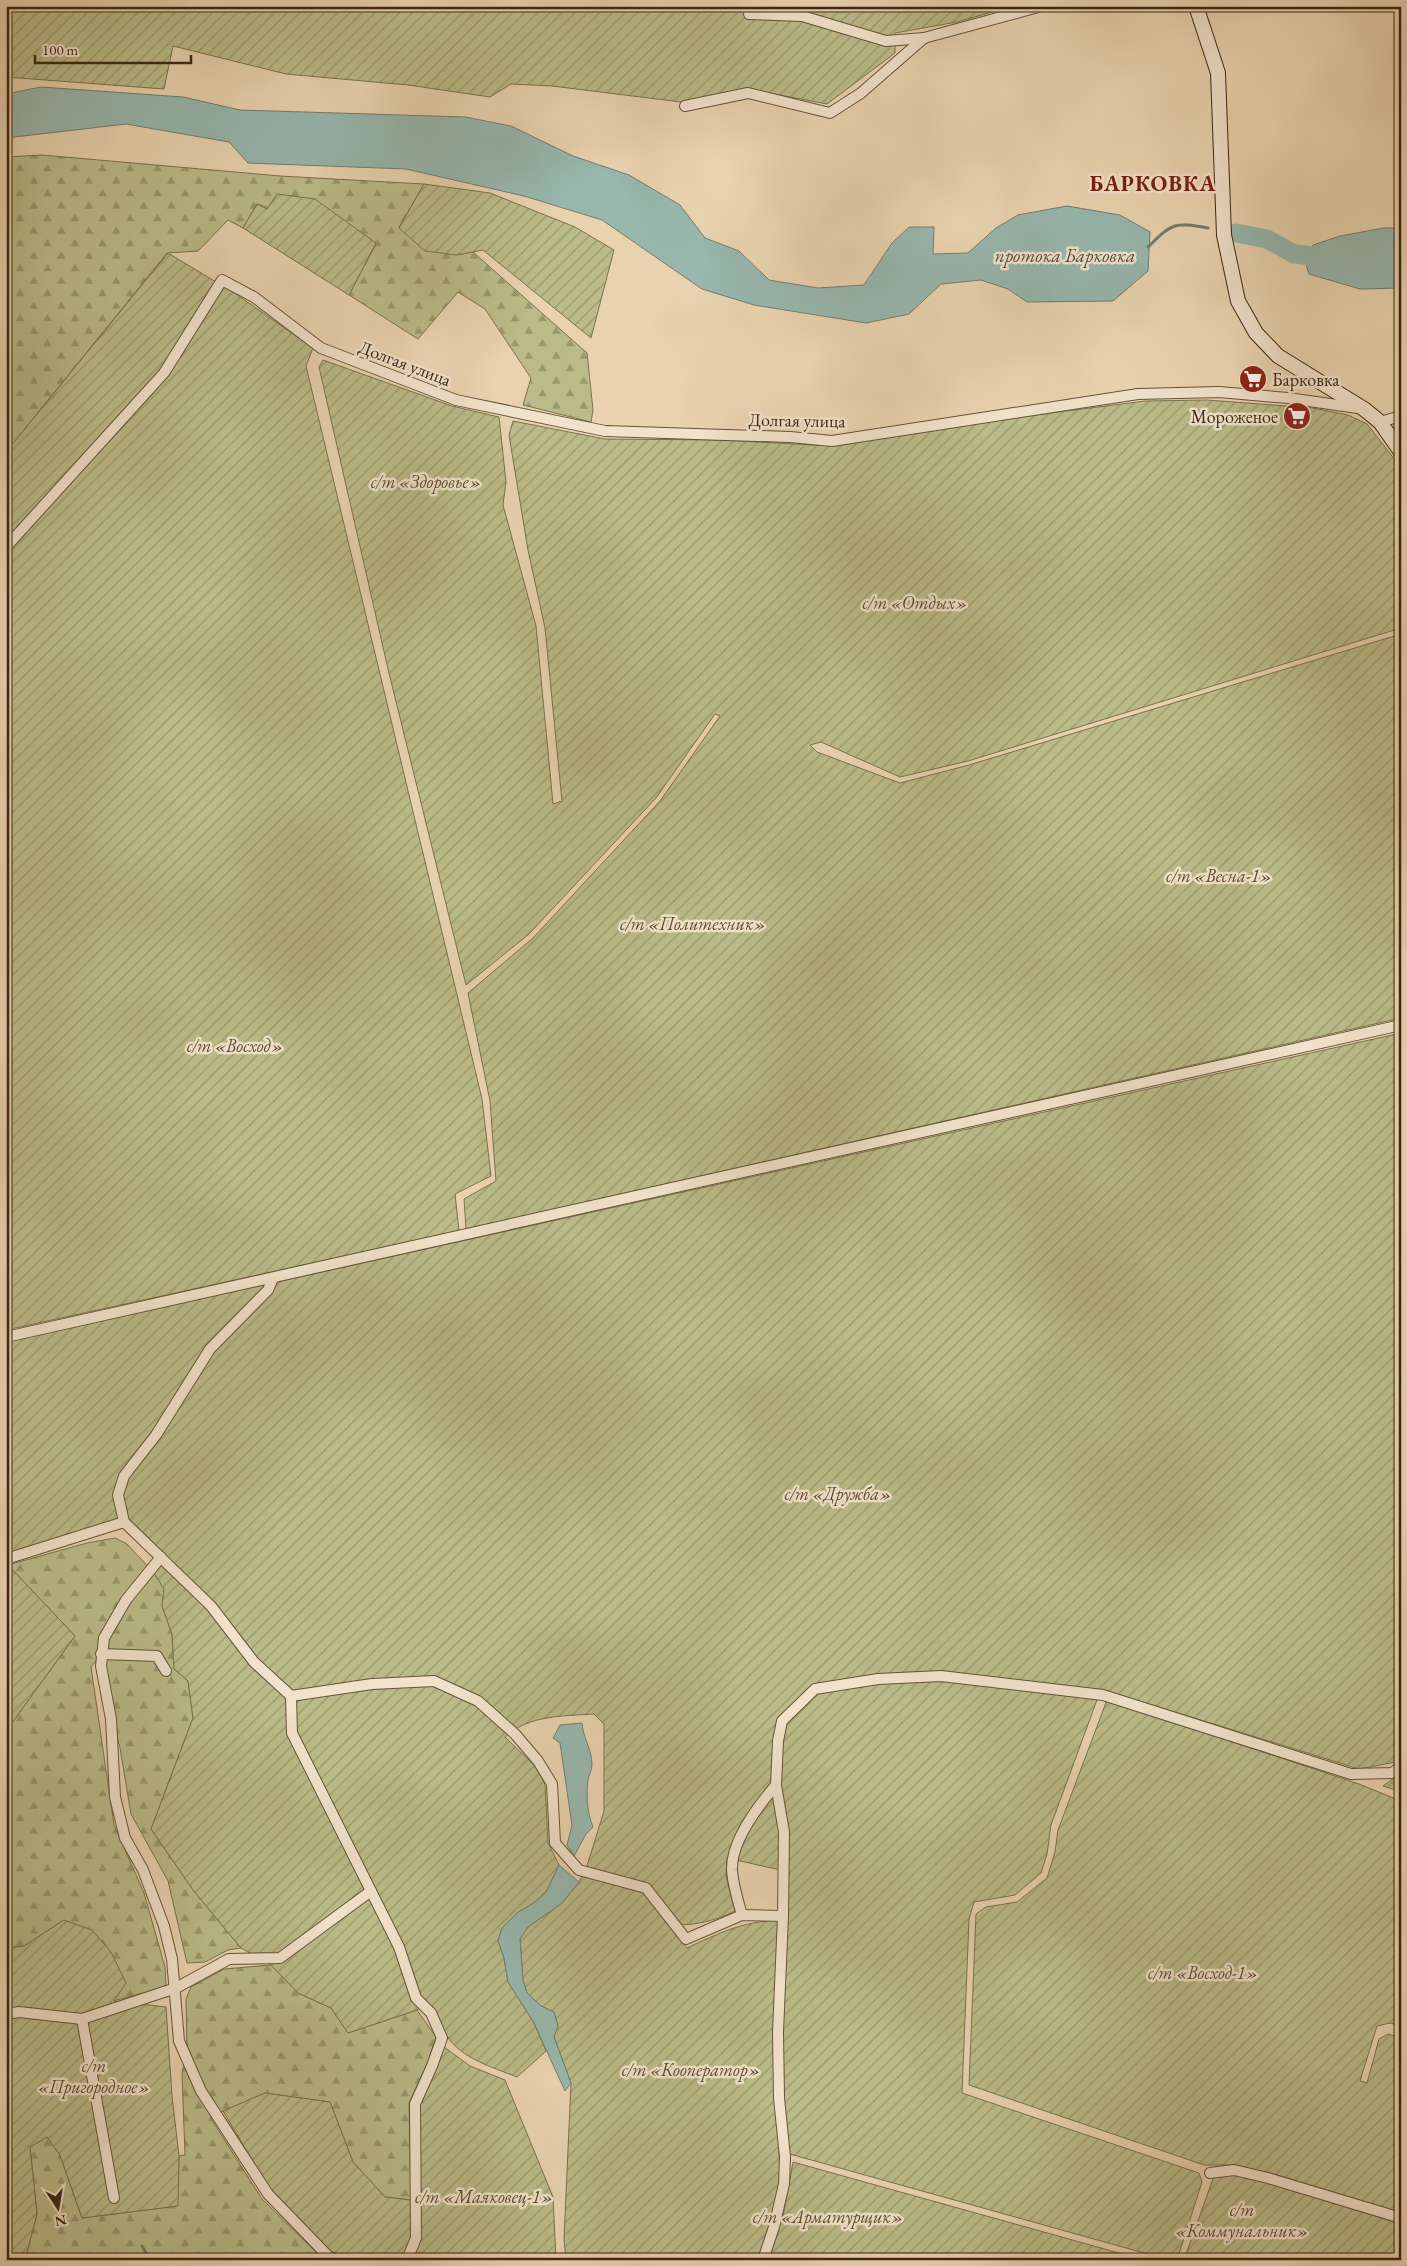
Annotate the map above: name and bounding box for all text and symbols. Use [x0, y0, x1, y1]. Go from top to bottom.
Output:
scale bar [35, 32, 191, 64]
text: 100 m [42, 40, 79, 59]
district label: БАРКОВКА [1090, 169, 1216, 198]
water label: протока Барковка [995, 243, 1135, 268]
street label: Долгая улица [356, 335, 455, 391]
supermarket icon: Барковка [1238, 364, 1268, 394]
place label: Барковка [1272, 368, 1340, 391]
supermarket icon: Мороженое [1282, 401, 1312, 431]
place label: Мороженое [1191, 405, 1278, 428]
street label: Долгая улица [748, 408, 847, 432]
park label: с/т «Здоровье» [371, 470, 481, 494]
park label: с/т «Отдых» [862, 591, 968, 614]
park label: с/т «Весна-1» [1166, 864, 1272, 887]
park label: с/т «Политехник» [620, 912, 766, 935]
park label: с/т «Восход» [187, 1034, 283, 1057]
park label: с/т «Дружба» [784, 1482, 892, 1506]
park label: с/т «Восход-1» [1148, 1961, 1258, 1984]
park label: с/т «Пригородное» [38, 2054, 150, 2099]
park label: с/т «Кооператор» [622, 2058, 760, 2082]
north arrow [32, 2184, 82, 2234]
park label: с/т «Маяковец-1» [415, 2185, 553, 2208]
park label: с/т «Коммунальник» [1175, 2198, 1309, 2243]
park label: с/т «Арматурщик» [753, 2205, 903, 2229]
text: N [53, 2211, 68, 2231]

